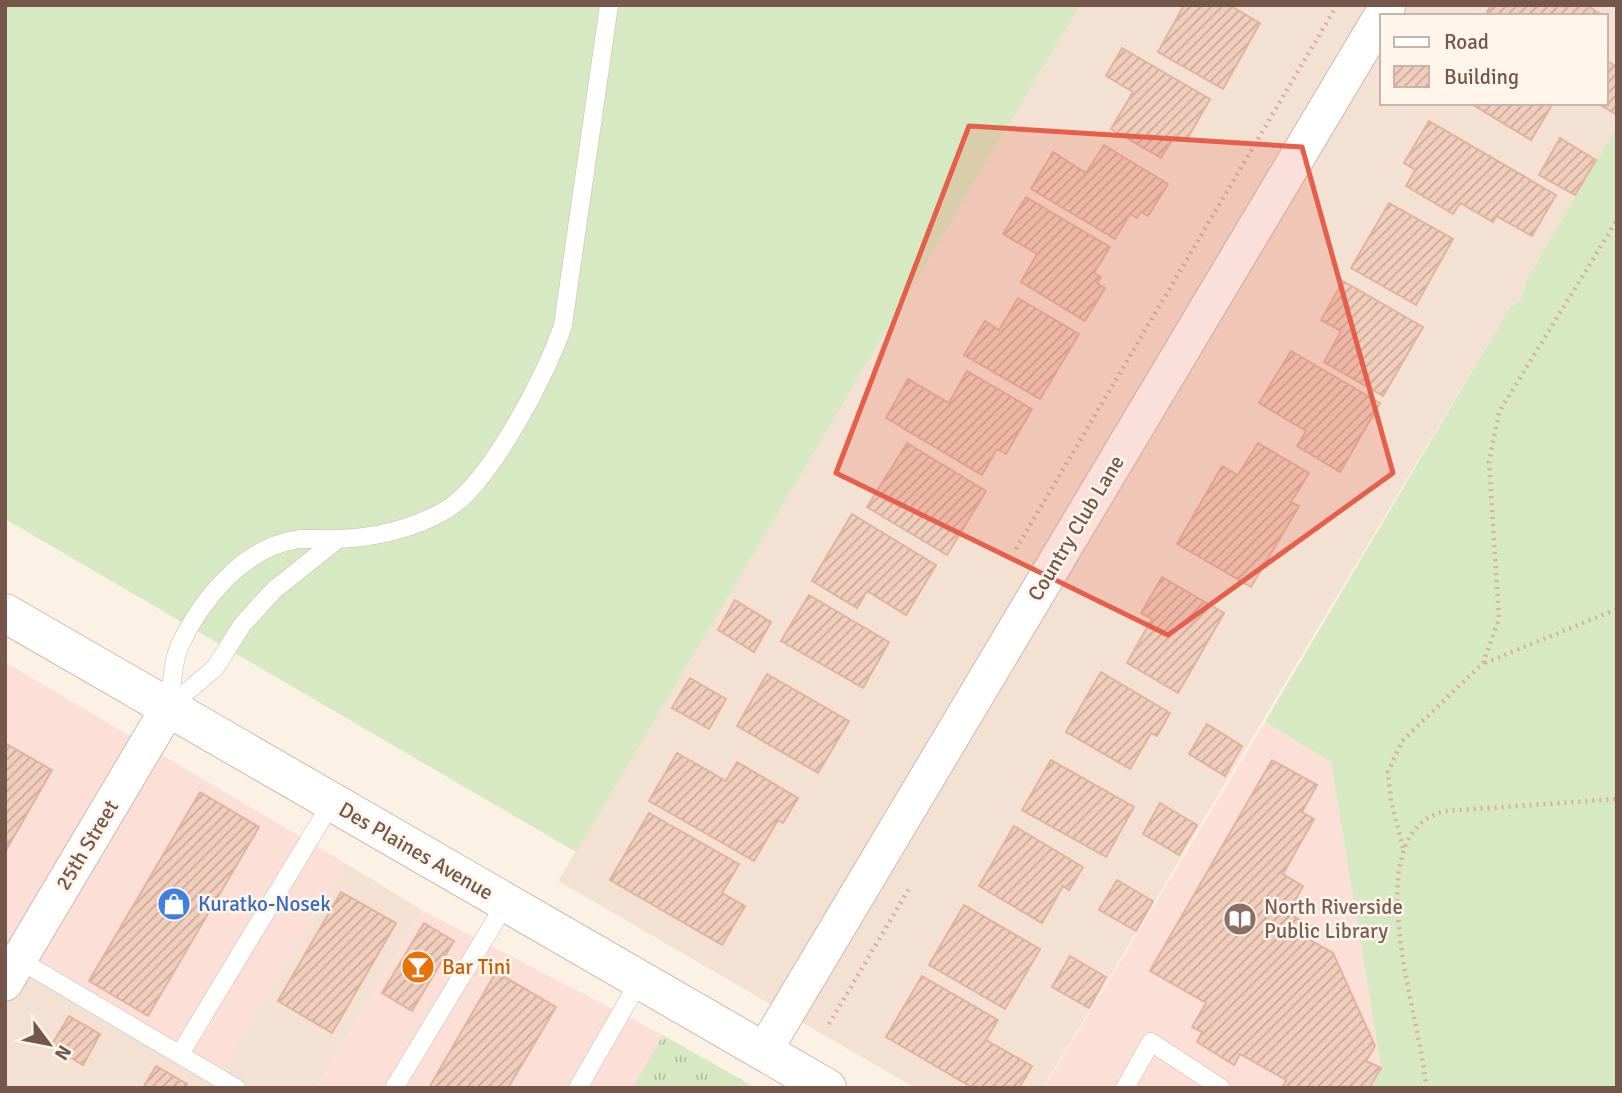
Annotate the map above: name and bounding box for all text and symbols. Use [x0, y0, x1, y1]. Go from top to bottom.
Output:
legend [1380, 14, 1608, 105]
text: Road [1444, 29, 1489, 55]
text: Building [1444, 64, 1519, 90]
street label: Country Club Lane [1022, 450, 1130, 606]
street label: 25th Street [50, 795, 124, 895]
street label: Des Plaines Avenue [334, 796, 498, 906]
shop icon: Kuratko-Nosek [155, 885, 193, 923]
place label: Kuratko-Nosek [198, 891, 331, 917]
place label: North Riverside Public Library [1264, 894, 1403, 944]
library icon: North Riverside Public Library [1221, 900, 1259, 938]
bar icon: Bar Tini [399, 948, 437, 986]
place label: Bar Tini [442, 954, 511, 980]
north arrow [14, 1009, 84, 1079]
text: N [49, 1041, 76, 1064]

